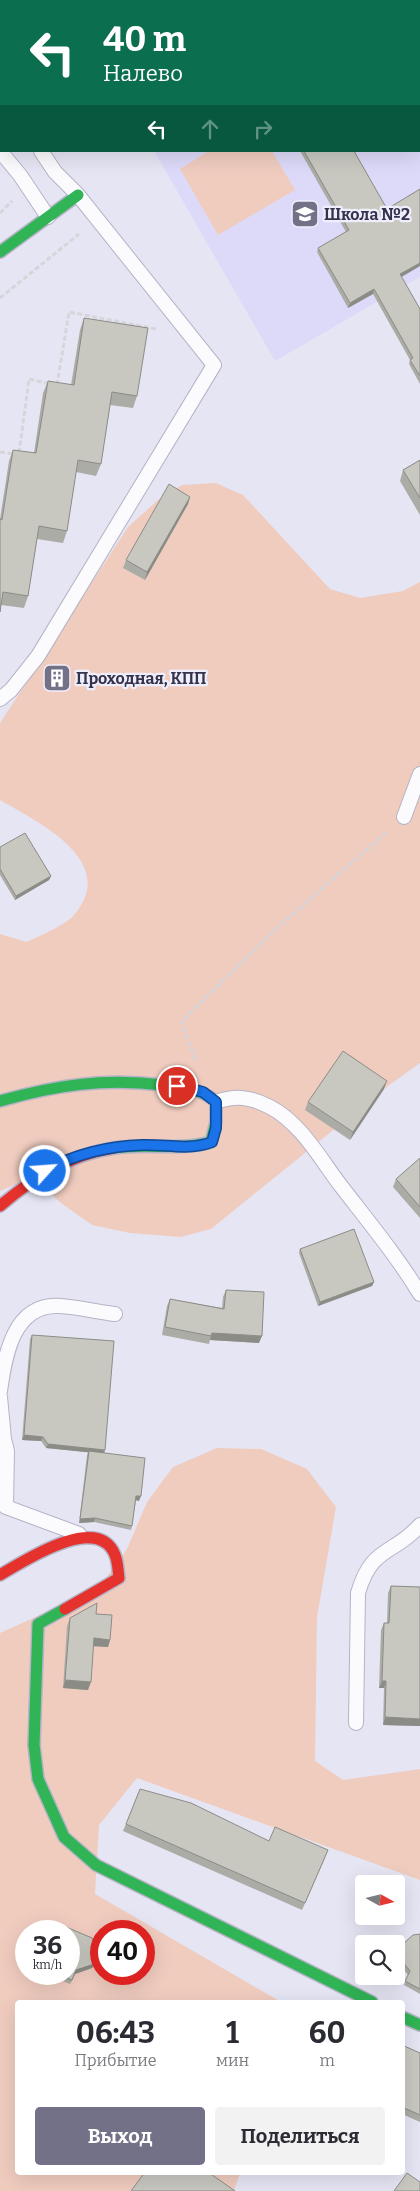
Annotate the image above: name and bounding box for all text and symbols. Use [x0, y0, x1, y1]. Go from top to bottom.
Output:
text: 40 m [103, 18, 186, 60]
icon: left [20, 20, 85, 85]
text: Налево [103, 60, 183, 87]
icon: left [143, 115, 171, 143]
icon: ahead [196, 115, 224, 143]
icon: right [249, 115, 277, 143]
school or university icon: Школа №2 [290, 199, 320, 229]
place label: Школа №2 [324, 205, 410, 224]
building icon: Проходная, КПП [42, 663, 72, 693]
place label: Проходная, КПП [76, 669, 206, 688]
pin [156, 1065, 198, 1107]
icon: arrive [163, 1072, 191, 1100]
position arrow [18, 1144, 70, 1196]
north arrow [355, 1875, 405, 1925]
map controls [355, 1875, 405, 1985]
speed limit sign: 40 [90, 1920, 155, 1985]
text: 36 [33, 1931, 62, 1961]
button: search [355, 1935, 405, 1985]
text: km/h [33, 1958, 62, 1972]
text: 06:43 [76, 2015, 155, 2051]
text: 1 [226, 2015, 239, 2051]
text: 60 [309, 2015, 345, 2051]
text: Прибытие [75, 2051, 156, 2070]
text: мин [216, 2051, 249, 2070]
text: m [319, 2051, 335, 2070]
button: Выход [35, 2107, 205, 2165]
button: Поделиться [215, 2107, 385, 2165]

